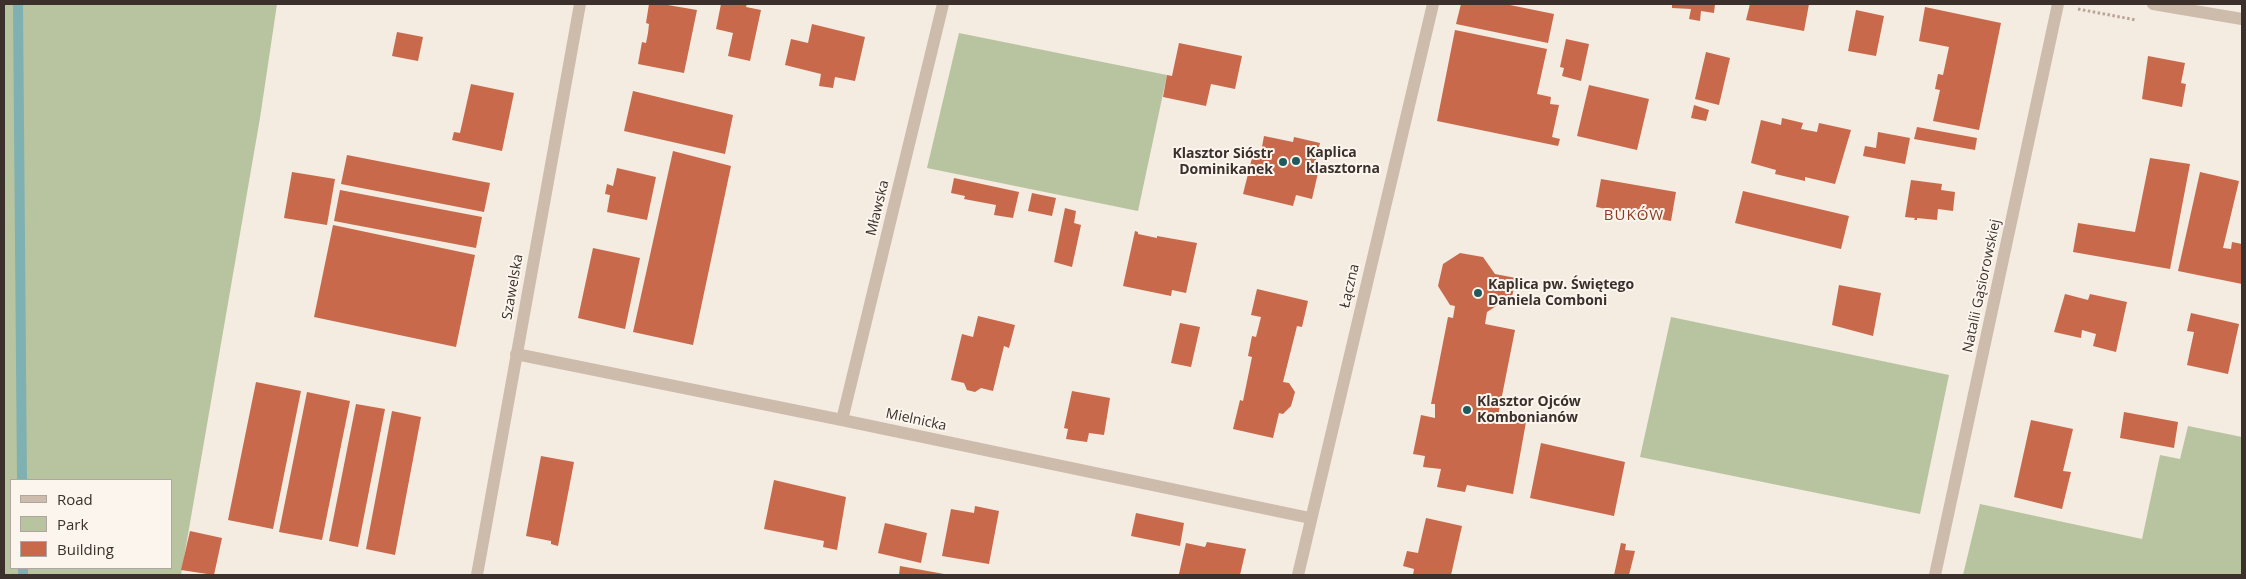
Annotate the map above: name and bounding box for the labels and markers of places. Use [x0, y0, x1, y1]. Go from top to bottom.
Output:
place label: Kaplica klasztorna [1306, 145, 1380, 178]
place label: Klasztor Sióstr Dominikanek [1172, 146, 1273, 178]
marker: Kaplica klasztorna [1290, 155, 1302, 167]
marker: Klasztor Sióstr Dominikanek [1277, 156, 1289, 168]
place label: Kaplica pw. Świętego Daniela Comboni [1488, 277, 1634, 310]
marker: Kaplica pw. Świętego Daniela Comboni [1472, 287, 1484, 299]
place label: Klasztor Ojców Kombonianów [1477, 394, 1581, 427]
marker: Klasztor Ojców Kombonianów [1461, 404, 1473, 416]

